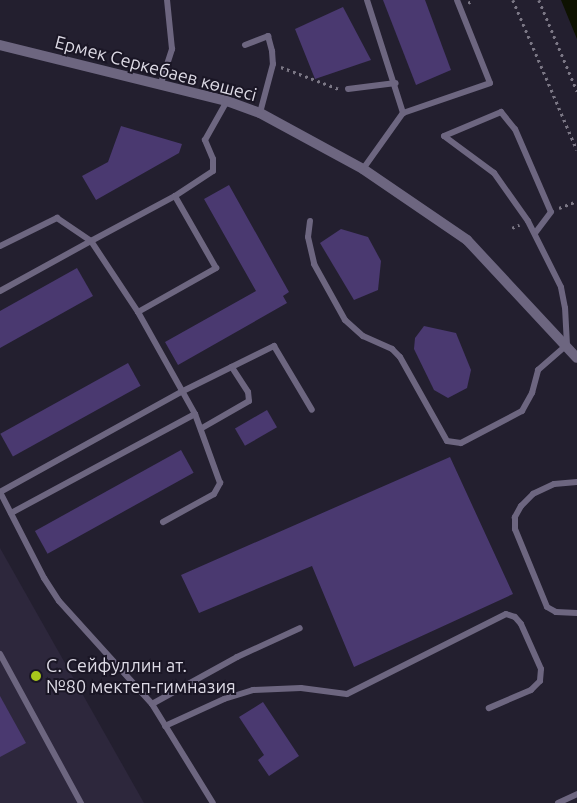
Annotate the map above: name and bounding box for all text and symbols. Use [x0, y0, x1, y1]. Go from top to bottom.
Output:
street label: Ермек Серкебаев көшесі [53, 31, 259, 105]
place label: С. Сейфуллин ат. №80 мектеп-гимназия [46, 655, 236, 698]
marker: С. Сейфуллин ат. №80 мектеп-гимназия [30, 670, 42, 682]

